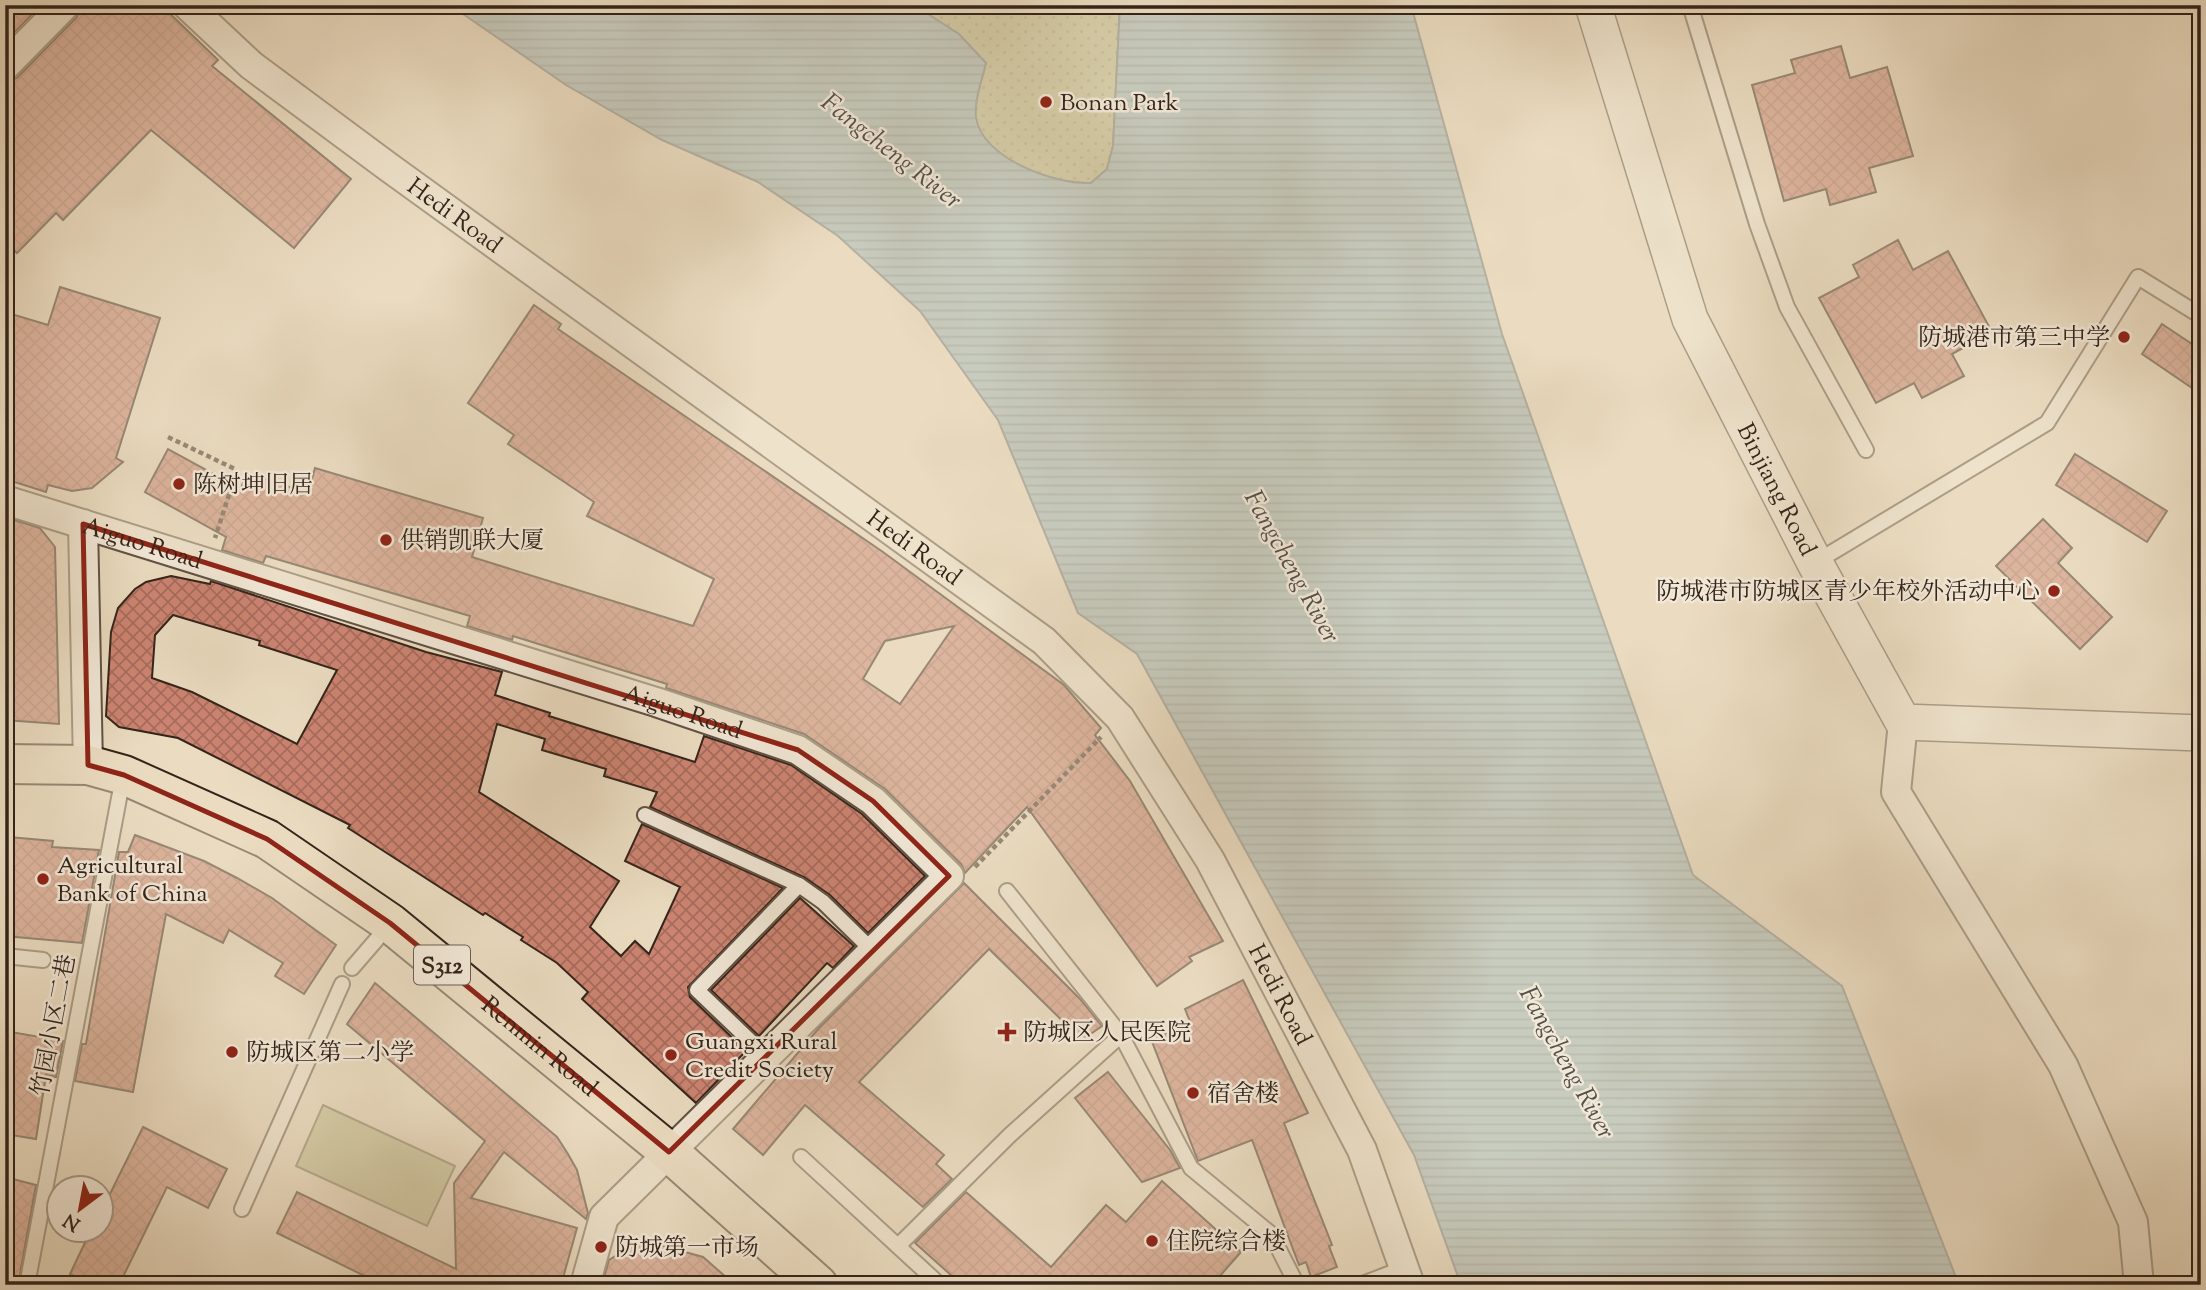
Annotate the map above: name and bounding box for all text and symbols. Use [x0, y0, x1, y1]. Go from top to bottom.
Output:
water label: Fangcheng River [812, 85, 969, 219]
place label: Bonan Park [1060, 87, 1179, 121]
marker: Bonan Park [1038, 94, 1054, 110]
street label: Hedi Road [399, 171, 509, 263]
place label: 防城港市第三中学 [1918, 322, 2110, 356]
marker: 防城港市第三中学 [2116, 329, 2132, 345]
street label: Binjiang Road [1727, 418, 1824, 563]
place label: 陈树坤旧居 [193, 469, 313, 503]
marker: 陈树坤旧居 [171, 476, 187, 492]
water label: Fangcheng River [1233, 484, 1348, 650]
street label: Hedi Road [859, 503, 968, 595]
street label: Aiguo Road [78, 510, 207, 579]
place label: 供销凯联大厦 [400, 525, 544, 559]
marker: 供销凯联大厦 [378, 532, 394, 548]
place label: 防城港市防城区青少年校外活动中心 [1656, 576, 2040, 610]
marker: 防城港市防城区青少年校外活动中心 [2046, 583, 2062, 599]
street label: Aiguo Road [618, 678, 747, 749]
place label: Agricultural Bank of China [57, 850, 208, 912]
marker: Agricultural Bank of China [35, 871, 51, 887]
street label: Hedi Road [1238, 939, 1319, 1052]
road number: S312 [414, 946, 470, 984]
street label: 竹园小区二巷 [25, 951, 85, 1099]
water label: Fangcheng River [1508, 980, 1623, 1146]
street label: Renmin Road [473, 989, 605, 1106]
place label: 防城区人民医院 [1023, 1017, 1191, 1051]
marker: 防城区人民医院 [997, 1022, 1017, 1042]
place label: Guangxi Rural Credit Society [685, 1026, 838, 1088]
place label: 防城区第二小学 [246, 1037, 414, 1071]
marker: 防城区第二小学 [224, 1044, 240, 1060]
marker: Guangxi Rural Credit Society [663, 1047, 679, 1063]
place label: 宿舍楼 [1207, 1078, 1279, 1112]
marker: 宿舍楼 [1185, 1085, 1201, 1101]
north arrow [46, 1174, 116, 1244]
text: N [59, 1206, 86, 1237]
place label: 住院综合楼 [1166, 1226, 1286, 1260]
place label: 防城第一市场 [615, 1232, 759, 1266]
marker: 住院综合楼 [1144, 1233, 1160, 1249]
marker: 防城第一市场 [593, 1239, 609, 1255]

